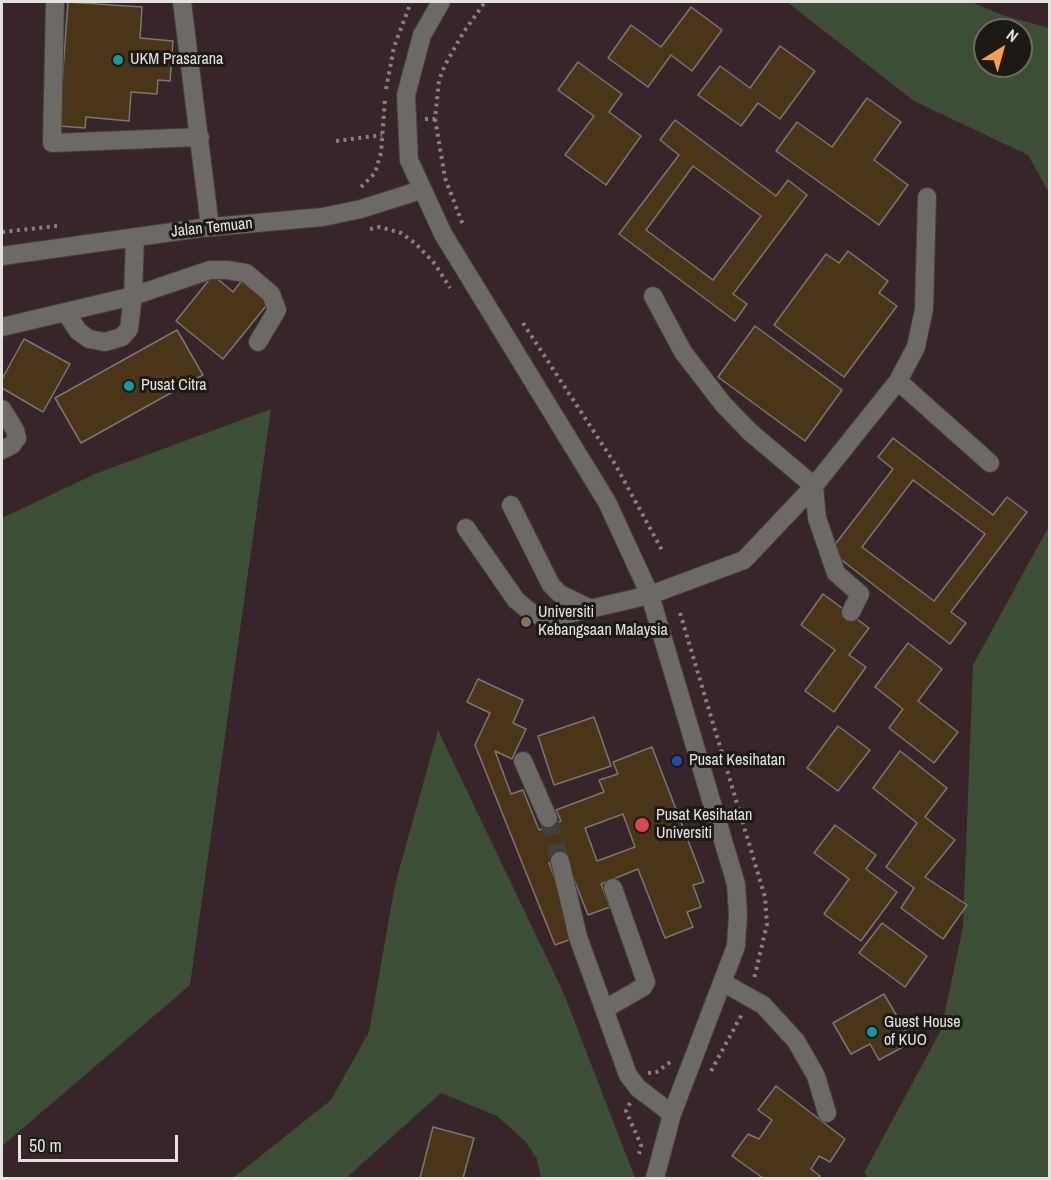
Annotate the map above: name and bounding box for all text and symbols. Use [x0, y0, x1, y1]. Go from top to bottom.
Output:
north arrow [973, 18, 1033, 78]
text: N [1002, 24, 1023, 47]
place label: UKM Prasarana [130, 50, 223, 70]
marker: UKM Prasarana [111, 53, 125, 67]
street label: Jalan Temuan [170, 214, 254, 242]
place label: Pusat Citra [141, 376, 207, 396]
marker: Pusat Citra [122, 379, 136, 393]
place label: Universiti Kebangsaan Malaysia [538, 603, 668, 641]
marker: Universiti Kebangsaan Malaysia [519, 615, 533, 629]
place label: Pusat Kesihatan [689, 751, 785, 771]
marker: Pusat Kesihatan [670, 754, 684, 768]
place label: Pusat Kesihatan Universiti [656, 806, 752, 844]
marker: Pusat Kesihatan Universiti [633, 816, 651, 834]
place label: Guest House of KUO [884, 1013, 961, 1051]
marker: Guest House of KUO [865, 1025, 879, 1039]
scale bar [21, 1123, 182, 1161]
text: 50 m [29, 1133, 62, 1158]

